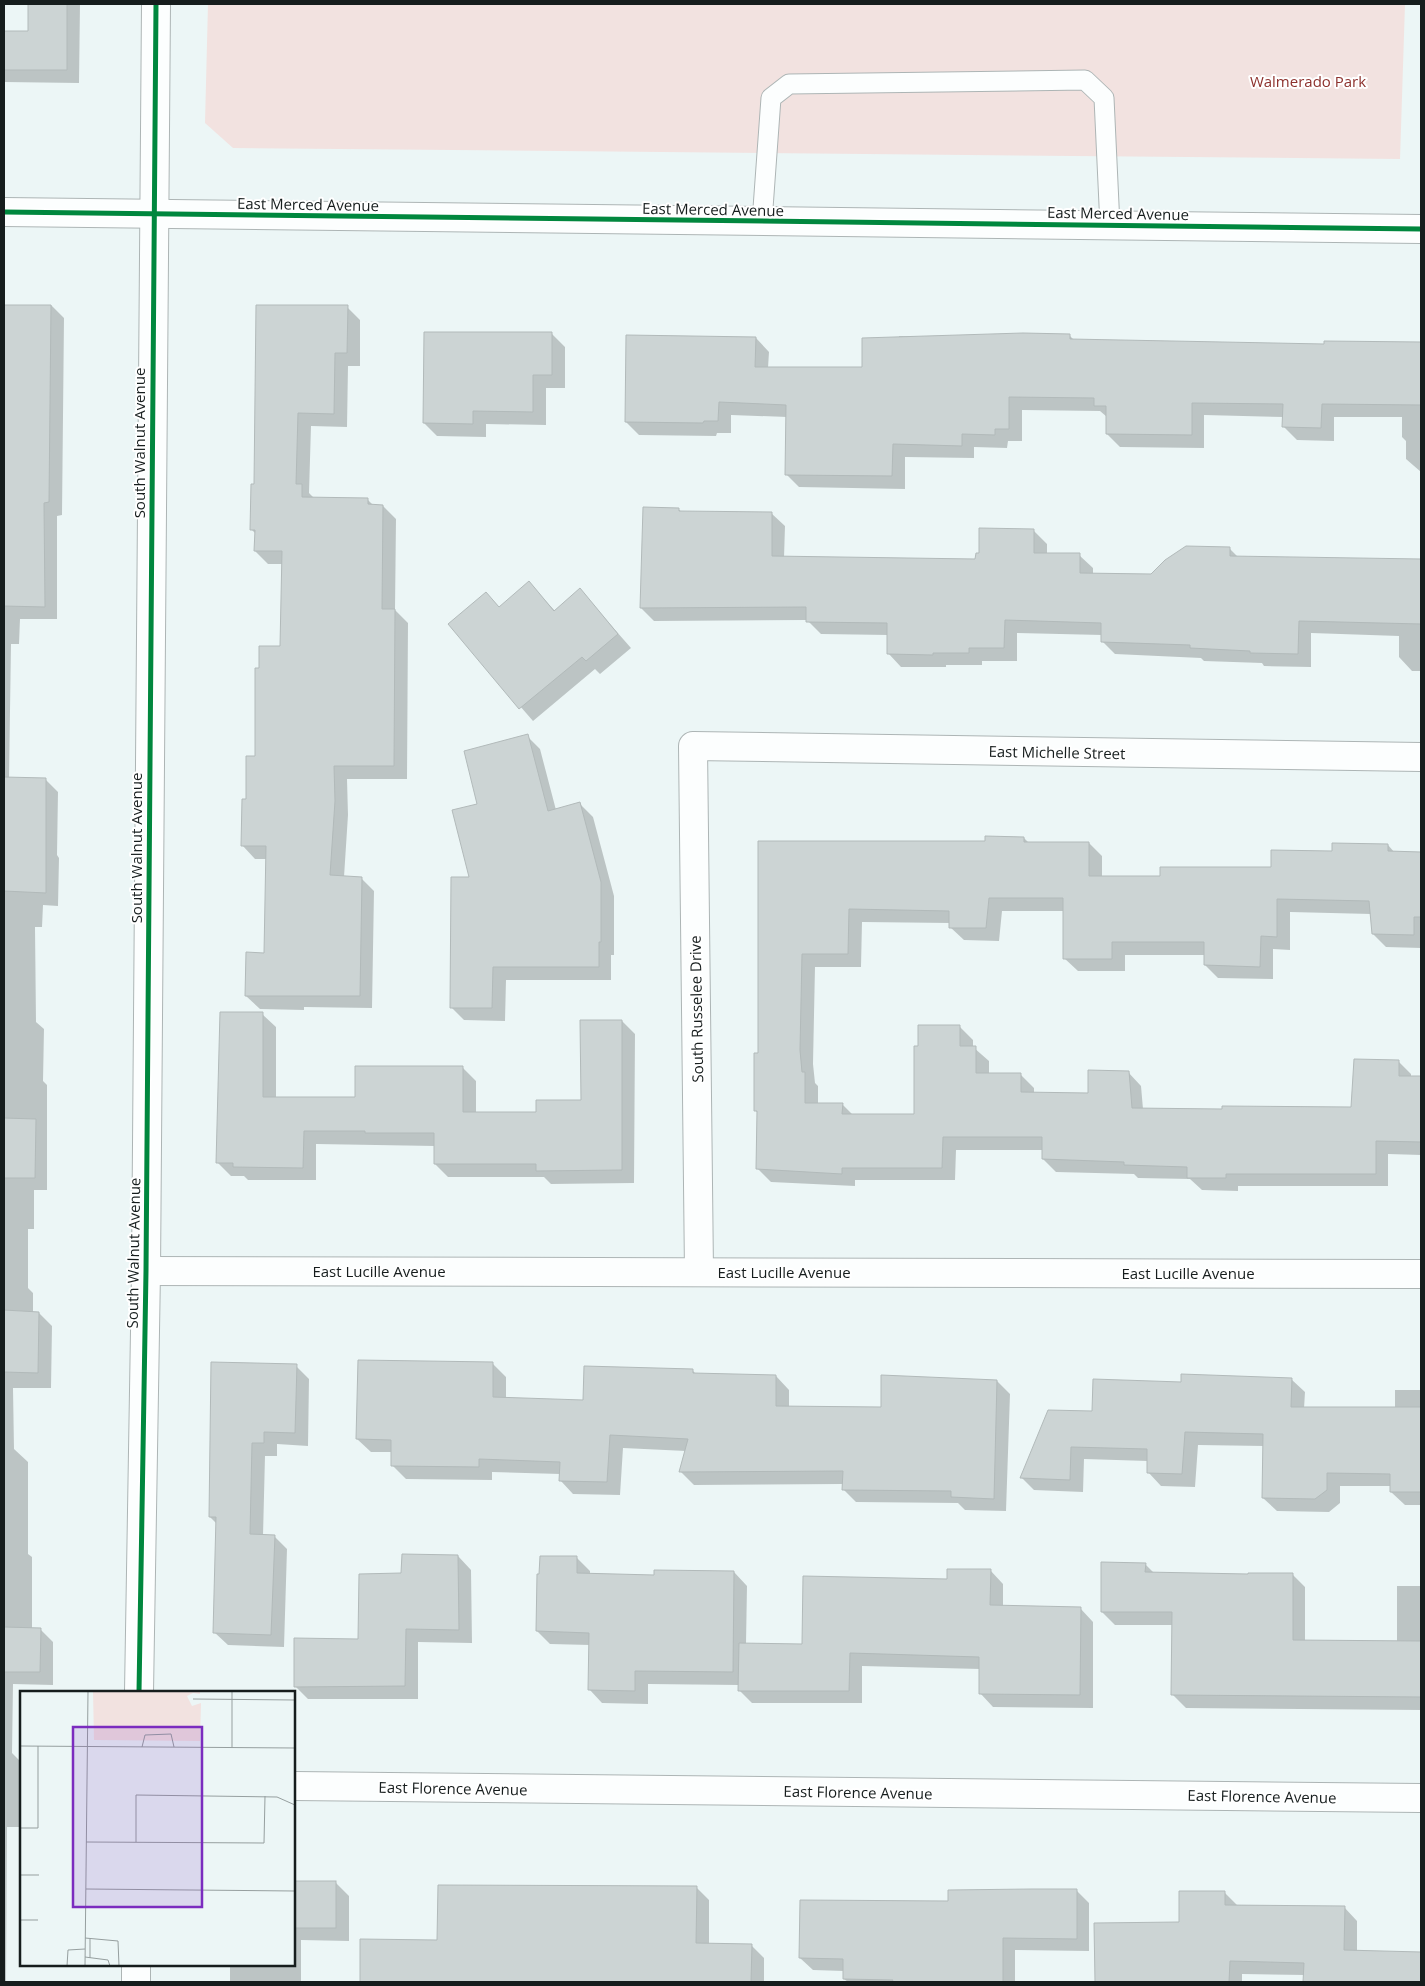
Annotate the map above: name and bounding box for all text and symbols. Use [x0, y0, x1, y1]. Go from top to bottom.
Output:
park label: Walmerado Park [1250, 71, 1366, 91]
street label: East Merced Avenue [237, 193, 379, 215]
street label: East Merced Avenue [642, 198, 784, 220]
street label: East Merced Avenue [1047, 202, 1189, 224]
street label: South Walnut Avenue [129, 368, 149, 518]
street label: East Michelle Street [988, 741, 1126, 763]
street label: South Walnut Avenue [126, 773, 146, 923]
street label: South Russelee Drive [685, 935, 707, 1083]
street label: South Walnut Avenue [122, 1177, 144, 1329]
street label: East Lucille Avenue [312, 1261, 446, 1281]
street label: East Lucille Avenue [717, 1262, 851, 1282]
street label: East Lucille Avenue [1121, 1263, 1255, 1283]
inset map [20, 1691, 295, 1966]
street label: East Florence Avenue [378, 1777, 528, 1799]
street label: East Florence Avenue [783, 1781, 933, 1803]
street label: East Florence Avenue [1187, 1785, 1337, 1807]

